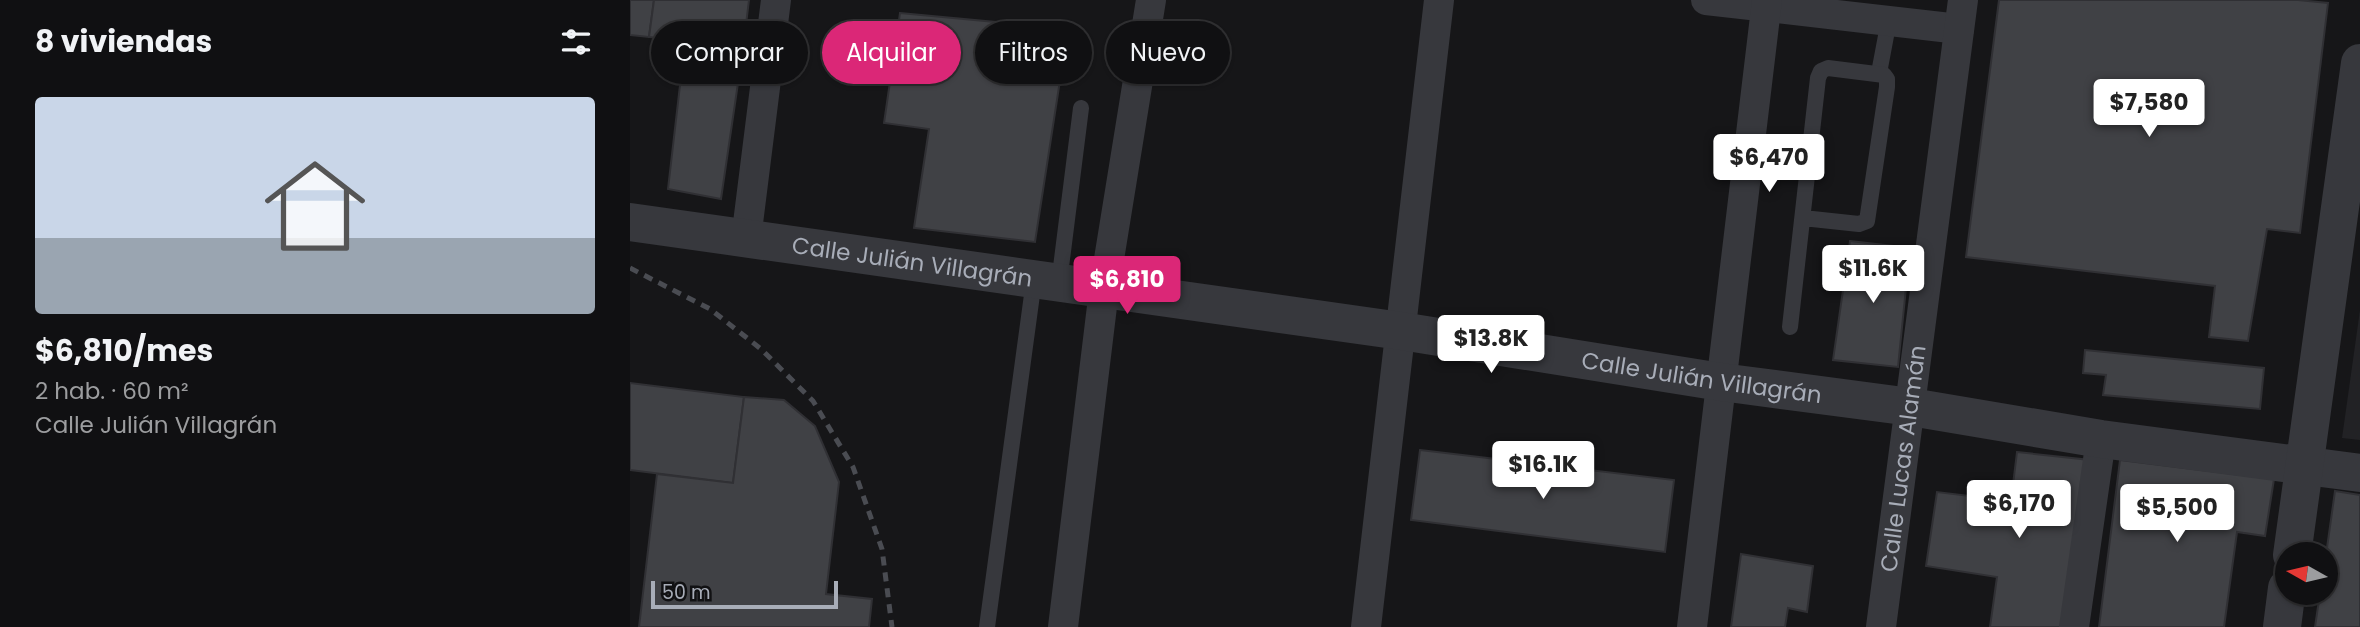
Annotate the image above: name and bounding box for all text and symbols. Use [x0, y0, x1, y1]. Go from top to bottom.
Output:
text: 8 viviendas [35, 20, 212, 63]
chip: Comprar [651, 21, 808, 84]
chip: Alquilar [822, 21, 961, 84]
chip: Filtros [975, 21, 1092, 84]
chip: Nuevo [1106, 21, 1230, 84]
icon: filters [557, 23, 595, 61]
pin: $7,580 [2092, 80, 2206, 139]
text: $7,580 [2110, 86, 2188, 118]
pin: $6,470 [1712, 134, 1826, 194]
text: $6,470 [1729, 141, 1809, 173]
icon: home [252, 143, 378, 269]
street label: Calle Julián Villagrán [790, 229, 1034, 295]
pin: $11.6K [1816, 246, 1930, 305]
text: $11.6K [1838, 252, 1908, 284]
pin: $6,810 [1070, 256, 1184, 316]
text: $6,810 [1090, 263, 1164, 295]
pin: $13.8K [1434, 316, 1548, 375]
text: $13.8K [1453, 322, 1529, 354]
text: $6,810/mes [35, 329, 213, 372]
street label: Calle Lucas Alamán [1872, 343, 1934, 574]
street label: Calle Julián Villagrán [1579, 344, 1824, 411]
text: 2 hab. · 60 m² [35, 375, 189, 407]
text: Calle Julián Villagrán [35, 409, 277, 441]
pin: $16.1K [1486, 442, 1600, 501]
text: $16.1K [1508, 448, 1578, 480]
pin: $6,170 [1962, 480, 2076, 540]
pin: $5,500 [2120, 484, 2234, 544]
text: $6,170 [1983, 487, 2055, 519]
text: $5,500 [2136, 491, 2218, 523]
north arrow [2275, 542, 2338, 606]
map controls [2275, 542, 2338, 605]
scale bar [651, 578, 838, 610]
text: 50 m [662, 579, 711, 606]

